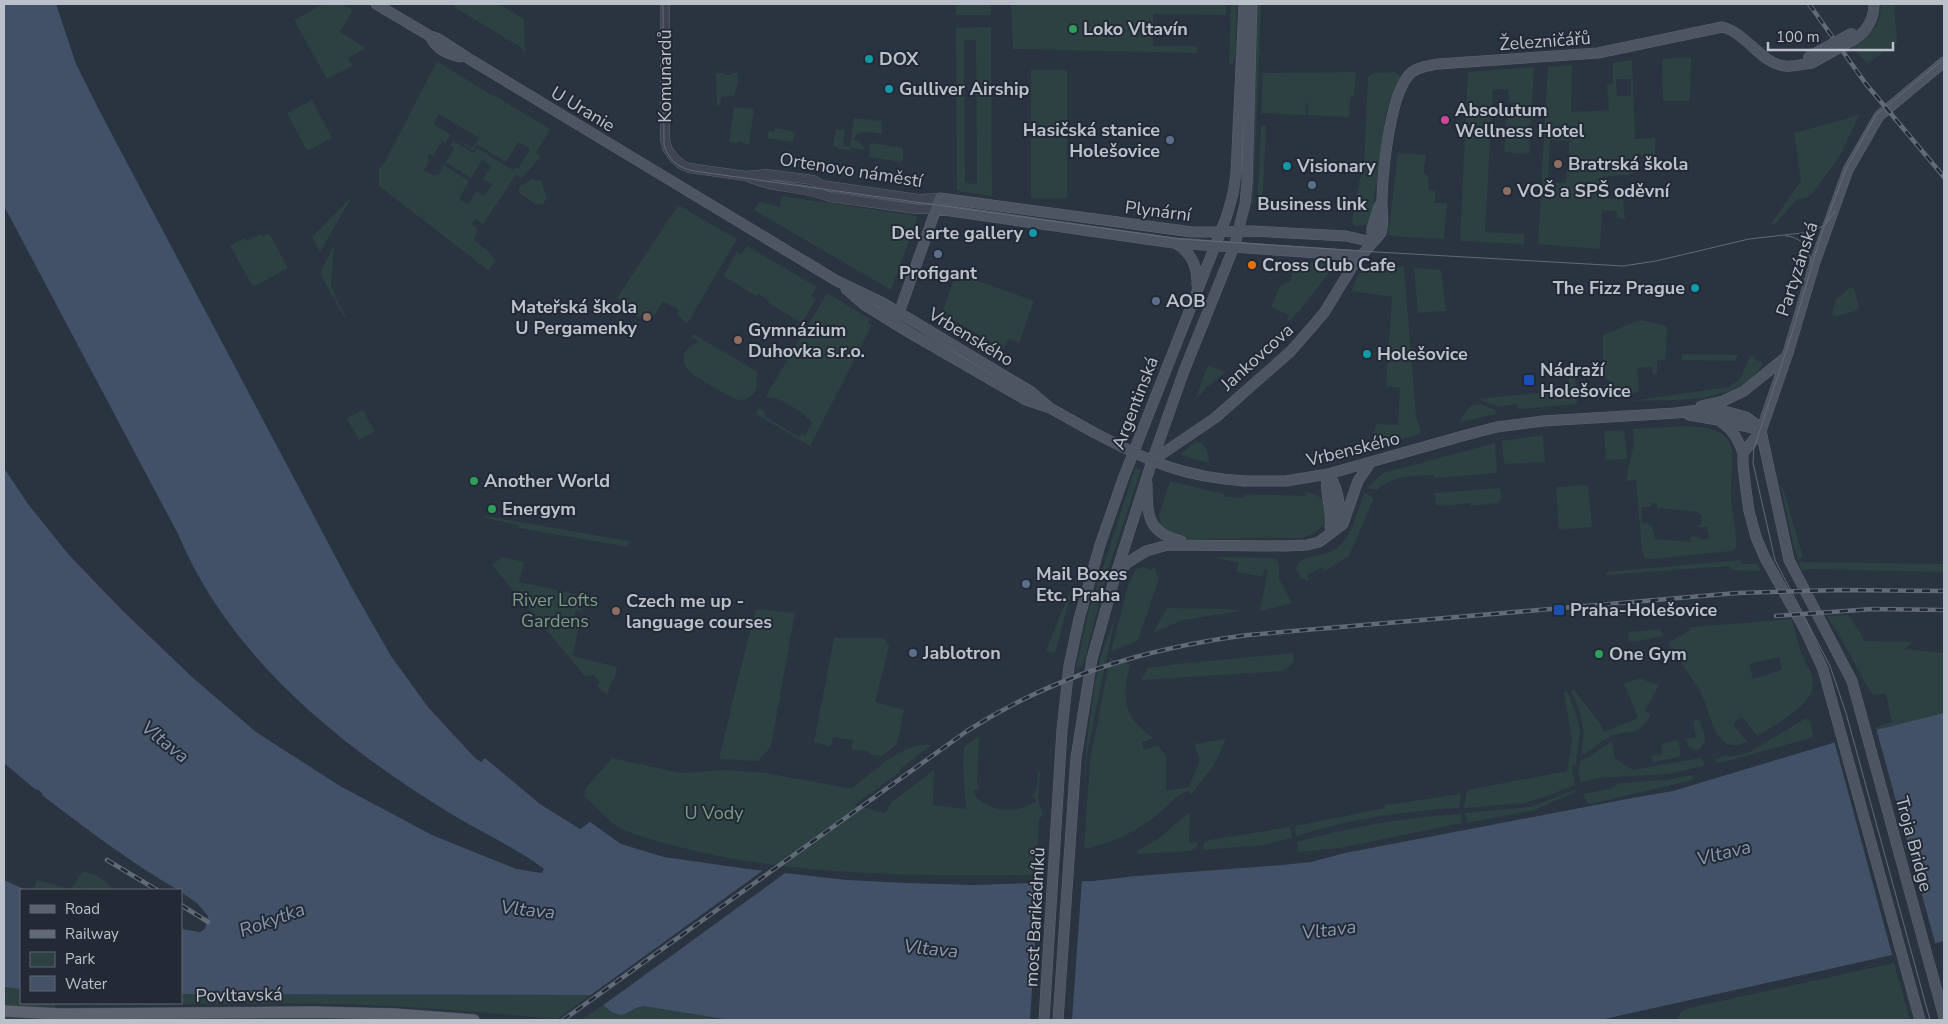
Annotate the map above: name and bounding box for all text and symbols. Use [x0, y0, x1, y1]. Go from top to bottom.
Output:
place label: Loko Vltavín [1083, 17, 1188, 41]
scale bar [1768, 20, 1893, 52]
marker: Loko Vltavín [1067, 23, 1079, 35]
street label: Železničářů [1498, 26, 1592, 56]
text: 100 m [1776, 27, 1820, 47]
street label: Komunardů [653, 29, 677, 123]
place label: DOX [879, 47, 919, 71]
marker: DOX [863, 53, 875, 65]
place label: Gulliver Airship [899, 77, 1030, 101]
street label: U Uranie [547, 81, 619, 137]
marker: Gulliver Airship [883, 83, 895, 95]
place label: Absolutum Wellness Hotel [1455, 98, 1585, 143]
marker: Absolutum Wellness Hotel [1439, 114, 1451, 126]
place label: Hasičská stanice Holešovice [1023, 118, 1160, 163]
marker: Hasičská stanice Holešovice [1164, 134, 1176, 146]
street label: Ortenovo náměstí [778, 147, 925, 193]
place label: Bratrská škola [1568, 152, 1688, 176]
place label: Visionary [1296, 154, 1376, 178]
marker: Bratrská škola [1552, 158, 1564, 170]
marker: Visionary [1281, 160, 1293, 172]
marker: Business link [1306, 179, 1318, 191]
place label: VOŠ a SPŠ oděvní [1516, 179, 1671, 203]
marker: VOŠ a SPŠ oděvní [1501, 185, 1513, 197]
place label: Business link [1257, 192, 1367, 216]
street label: Plynární [1124, 195, 1193, 227]
street label: Partyzánská [1770, 219, 1824, 319]
place label: Del arte gallery [891, 221, 1024, 245]
marker: Del arte gallery [1027, 227, 1039, 239]
marker: Profigant [932, 248, 944, 260]
place label: Cross Club Cafe [1262, 253, 1396, 277]
marker: Cross Club Cafe [1246, 259, 1258, 271]
place label: Profigant [899, 261, 977, 285]
place label: The Fizz Prague [1553, 276, 1685, 300]
marker: The Fizz Prague [1689, 282, 1701, 294]
place label: AOB [1166, 289, 1206, 313]
place label: Mateřská škola U Pergamenky [511, 295, 638, 340]
marker: AOB [1150, 295, 1162, 307]
street label: Vrbenského [923, 302, 1018, 372]
marker: Mateřská škola U Pergamenky [641, 311, 653, 323]
place label: Gymnázium Duhovka s.r.o. [748, 318, 865, 363]
street label: Jankovcova [1215, 318, 1298, 397]
marker: Gymnázium Duhovka s.r.o. [732, 334, 744, 346]
place label: Holešovice [1377, 342, 1468, 366]
marker: Holešovice [1361, 348, 1373, 360]
street label: Argentinská [1106, 353, 1164, 453]
place label: Nádraží Holešovice [1540, 358, 1631, 403]
marker: Nádraží Holešovice [1522, 373, 1536, 387]
street label: Vrbenského [1303, 426, 1402, 472]
place label: Another World [484, 469, 610, 493]
marker: Another World [468, 475, 480, 487]
place label: Energym [502, 497, 576, 521]
marker: Energym [486, 503, 498, 515]
place label: Mail Boxes Etc. Praha [1036, 562, 1128, 607]
marker: Mail Boxes Etc. Praha [1020, 578, 1032, 590]
park label: River Lofts Gardens [512, 588, 598, 633]
place label: Czech me up - language courses [626, 589, 772, 634]
place label: Praha-Holešovice [1570, 598, 1718, 622]
marker: Praha-Holešovice [1552, 603, 1566, 617]
marker: Czech me up - language courses [610, 605, 622, 617]
place label: Jablotron [922, 641, 1001, 665]
place label: One Gym [1609, 642, 1687, 666]
marker: Jablotron [907, 647, 919, 659]
marker: One Gym [1593, 648, 1605, 660]
water label: Vltava [136, 715, 194, 769]
street label: Troja Bridge [1890, 794, 1938, 894]
park label: U Vody [685, 801, 744, 825]
water label: Vltava [1694, 834, 1754, 872]
street label: most Barikádníků [1019, 846, 1051, 988]
legend [20, 889, 182, 1004]
water label: Vltava [499, 894, 557, 926]
water label: Rokytka [235, 896, 309, 944]
text: Road [65, 899, 100, 919]
water label: Vltava [1300, 914, 1358, 946]
text: Railway [65, 924, 119, 944]
water label: Vltava [902, 933, 960, 965]
text: Park [65, 949, 95, 969]
text: Water [65, 974, 108, 994]
street label: Povltavská [195, 982, 283, 1008]

